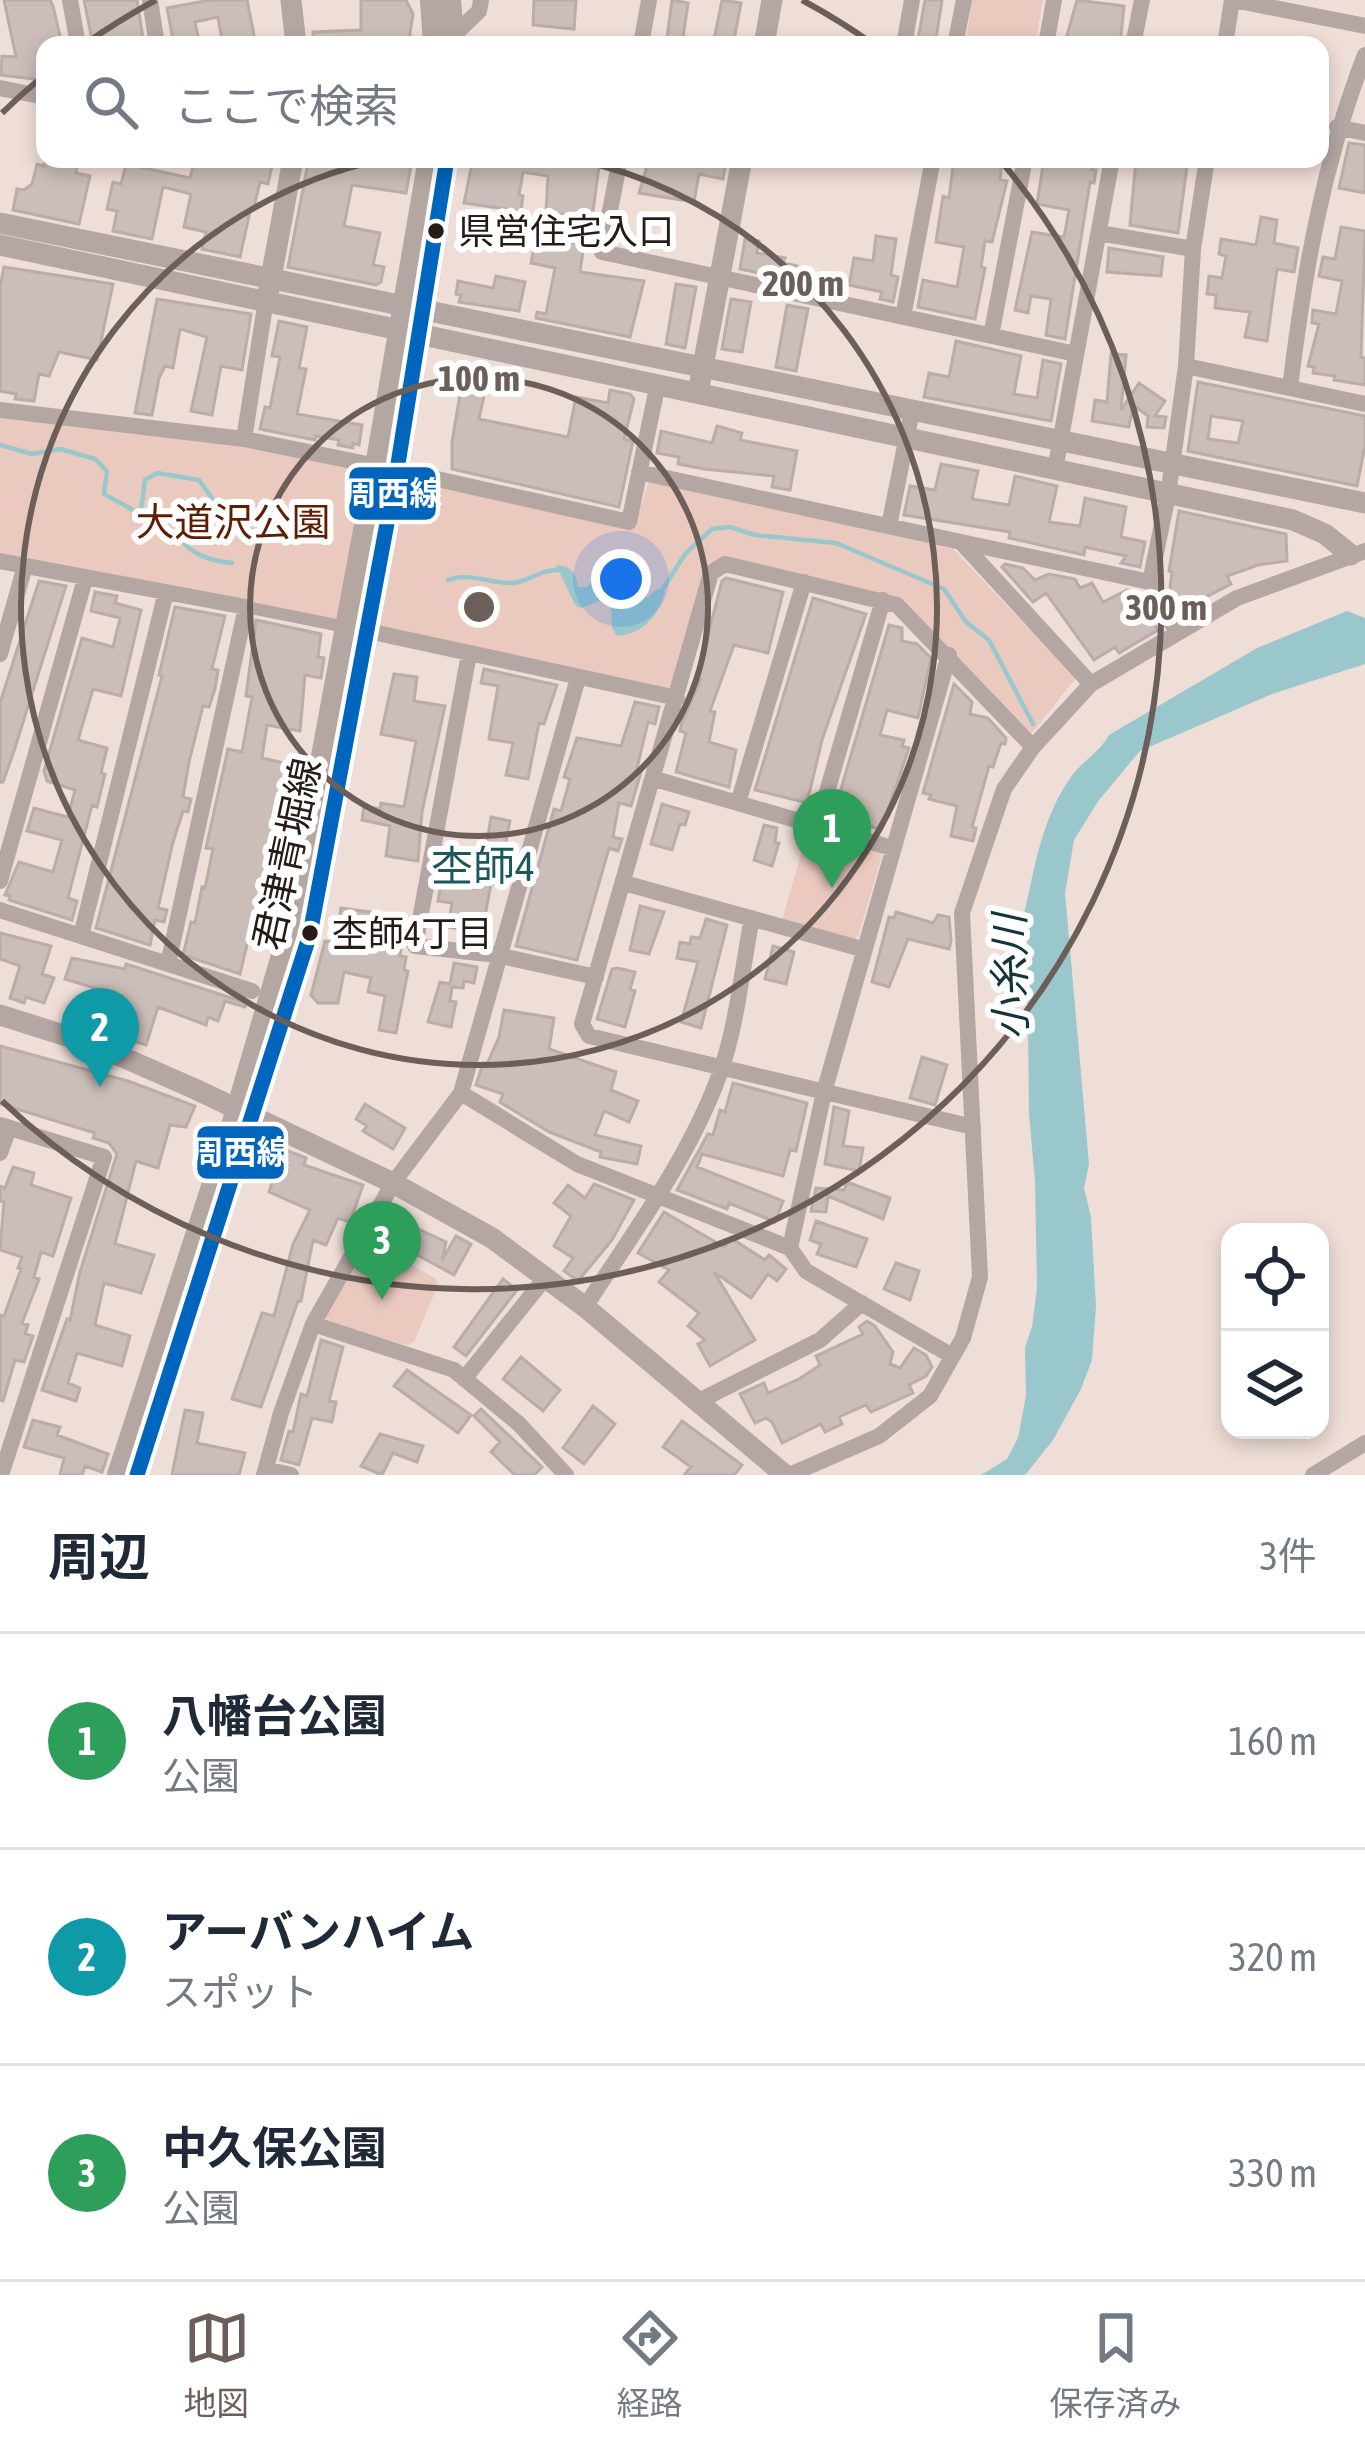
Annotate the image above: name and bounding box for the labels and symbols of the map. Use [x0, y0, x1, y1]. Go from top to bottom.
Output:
place label: 県営住宅入口 [458, 210, 674, 252]
marker: 県営住宅入口 [425, 220, 447, 242]
text: 200 m [762, 262, 844, 304]
text: 100 m [438, 357, 520, 399]
line badge: 周西線 [347, 465, 438, 522]
text: 周西線 [344, 474, 443, 512]
park label: 大道沢公園 [135, 500, 331, 544]
your location [591, 549, 651, 609]
centre of rings [458, 586, 500, 628]
text: 300 m [1125, 586, 1207, 628]
street label: 君津青堀線 [245, 754, 329, 954]
pin: 1 [793, 789, 871, 888]
district label: 杢師4 [431, 842, 535, 890]
water label: 小糸川 [985, 910, 1035, 1040]
place label: 杢師4丁目 [332, 912, 493, 954]
marker: 杢師4丁目 [299, 922, 321, 944]
pin: 2 [61, 988, 139, 1087]
line badge: 周西線 [195, 1124, 286, 1181]
text: 周西線 [191, 1133, 290, 1171]
pin: 3 [343, 1201, 421, 1300]

